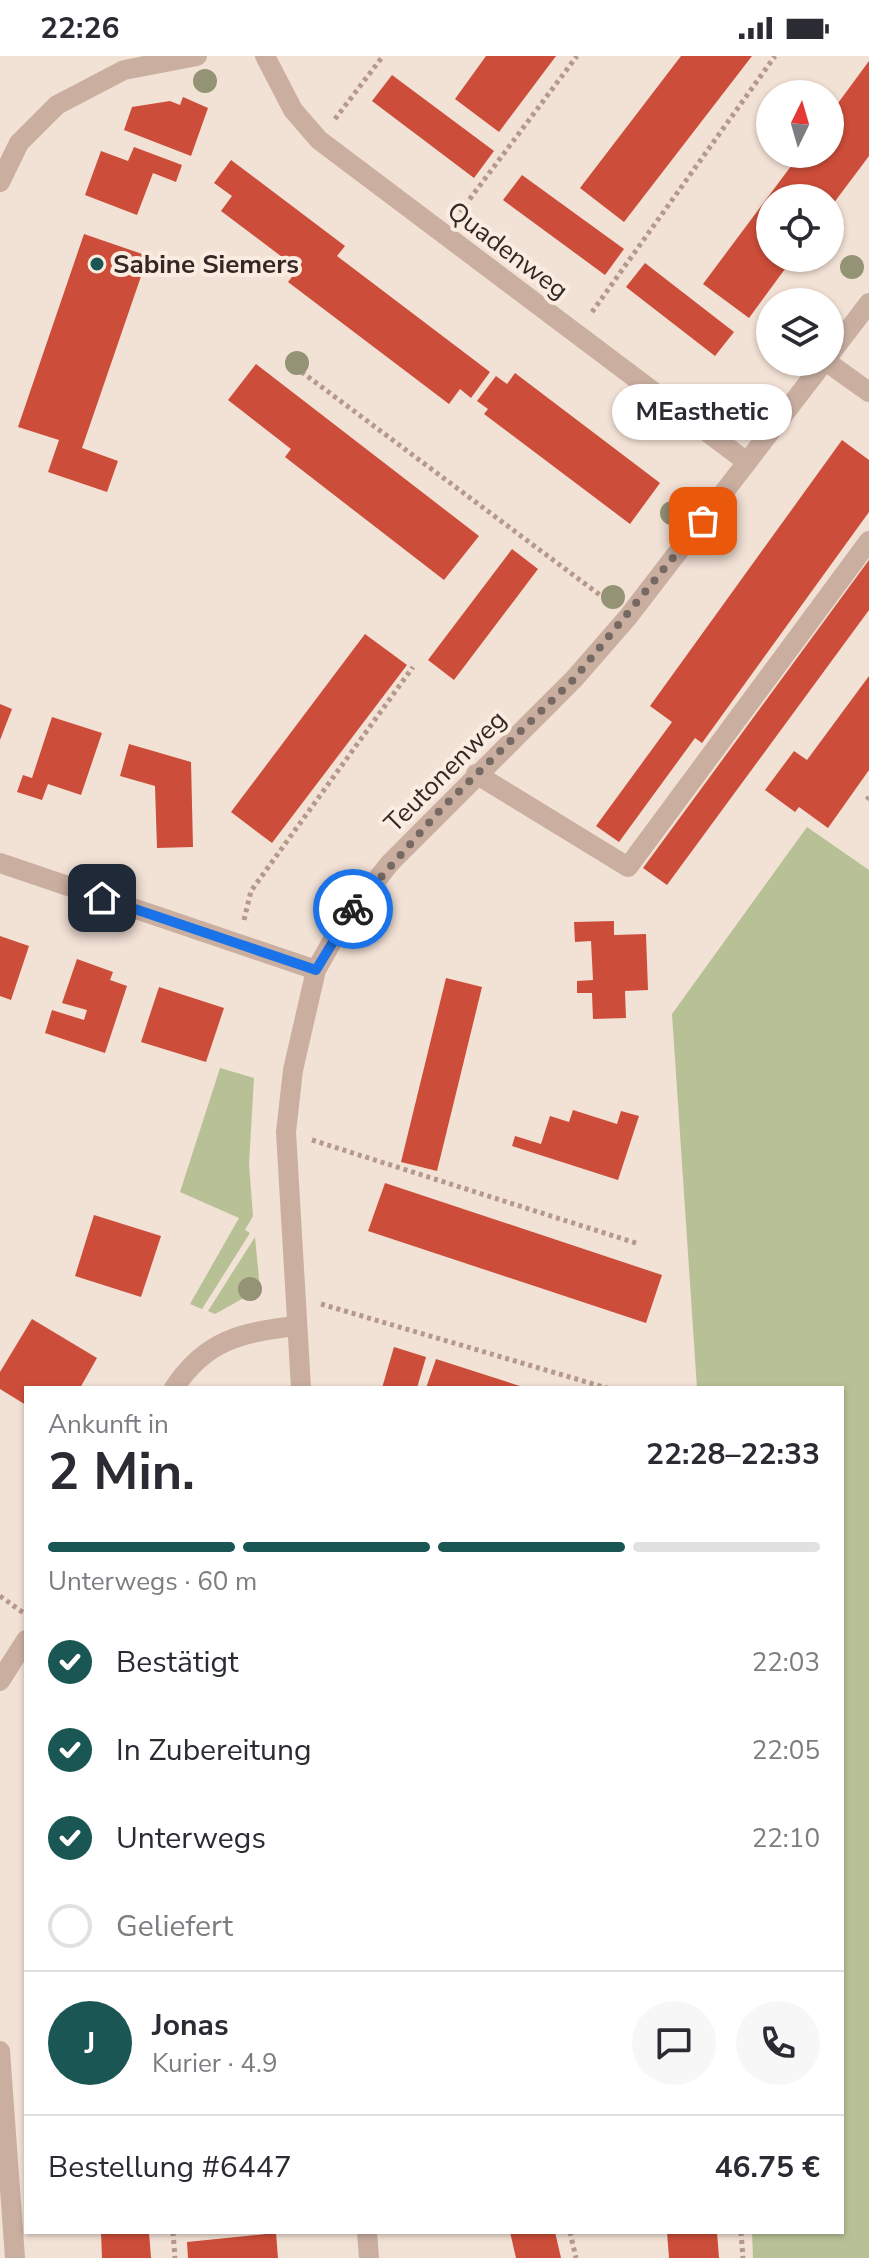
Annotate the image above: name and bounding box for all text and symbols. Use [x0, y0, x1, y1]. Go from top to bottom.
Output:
text: 22:26 [40, 8, 119, 49]
north arrow [756, 80, 844, 168]
map controls [756, 80, 844, 376]
button: locate [756, 184, 844, 272]
street label: Quadenweg [440, 193, 575, 307]
place label: Sabine Siemers [113, 247, 299, 282]
marker: Sabine Siemers [88, 255, 106, 273]
button: layers [756, 288, 844, 376]
callout: MEasthetic [613, 385, 793, 441]
text: MEasthetic [636, 394, 768, 429]
pin [669, 487, 737, 555]
icon: bag [681, 499, 725, 543]
street label: Teutonenweg [377, 703, 514, 840]
pin [68, 864, 136, 932]
courier [313, 869, 393, 949]
icon: home [80, 876, 124, 920]
icon: bike [331, 887, 375, 931]
text: Ankunft in [48, 1407, 169, 1442]
text: 22:28–22:33 [646, 1434, 820, 1475]
text: 2 Min. [48, 1436, 195, 1507]
text: Unterwegs · 60 m [48, 1564, 257, 1599]
icon: check [48, 1640, 92, 1684]
text: Bestätigt [116, 1642, 238, 1683]
text: 22:03 [752, 1645, 820, 1680]
icon: check [48, 1728, 92, 1772]
text: In Zubereitung [116, 1730, 312, 1771]
text: 22:05 [752, 1733, 820, 1768]
icon: check [48, 1816, 92, 1860]
text: Unterwegs [116, 1818, 266, 1859]
text: 22:10 [752, 1821, 820, 1856]
text: Geliefert [116, 1906, 233, 1947]
button: chat [632, 2001, 716, 2085]
button: phone [736, 2001, 820, 2085]
text: Jonas [152, 2005, 229, 2046]
text: J [85, 2023, 95, 2064]
text: Kurier · 4.9 [152, 2046, 277, 2081]
text: Bestellung #6447 [48, 2147, 292, 2188]
text: 46.75 € [714, 2147, 820, 2188]

